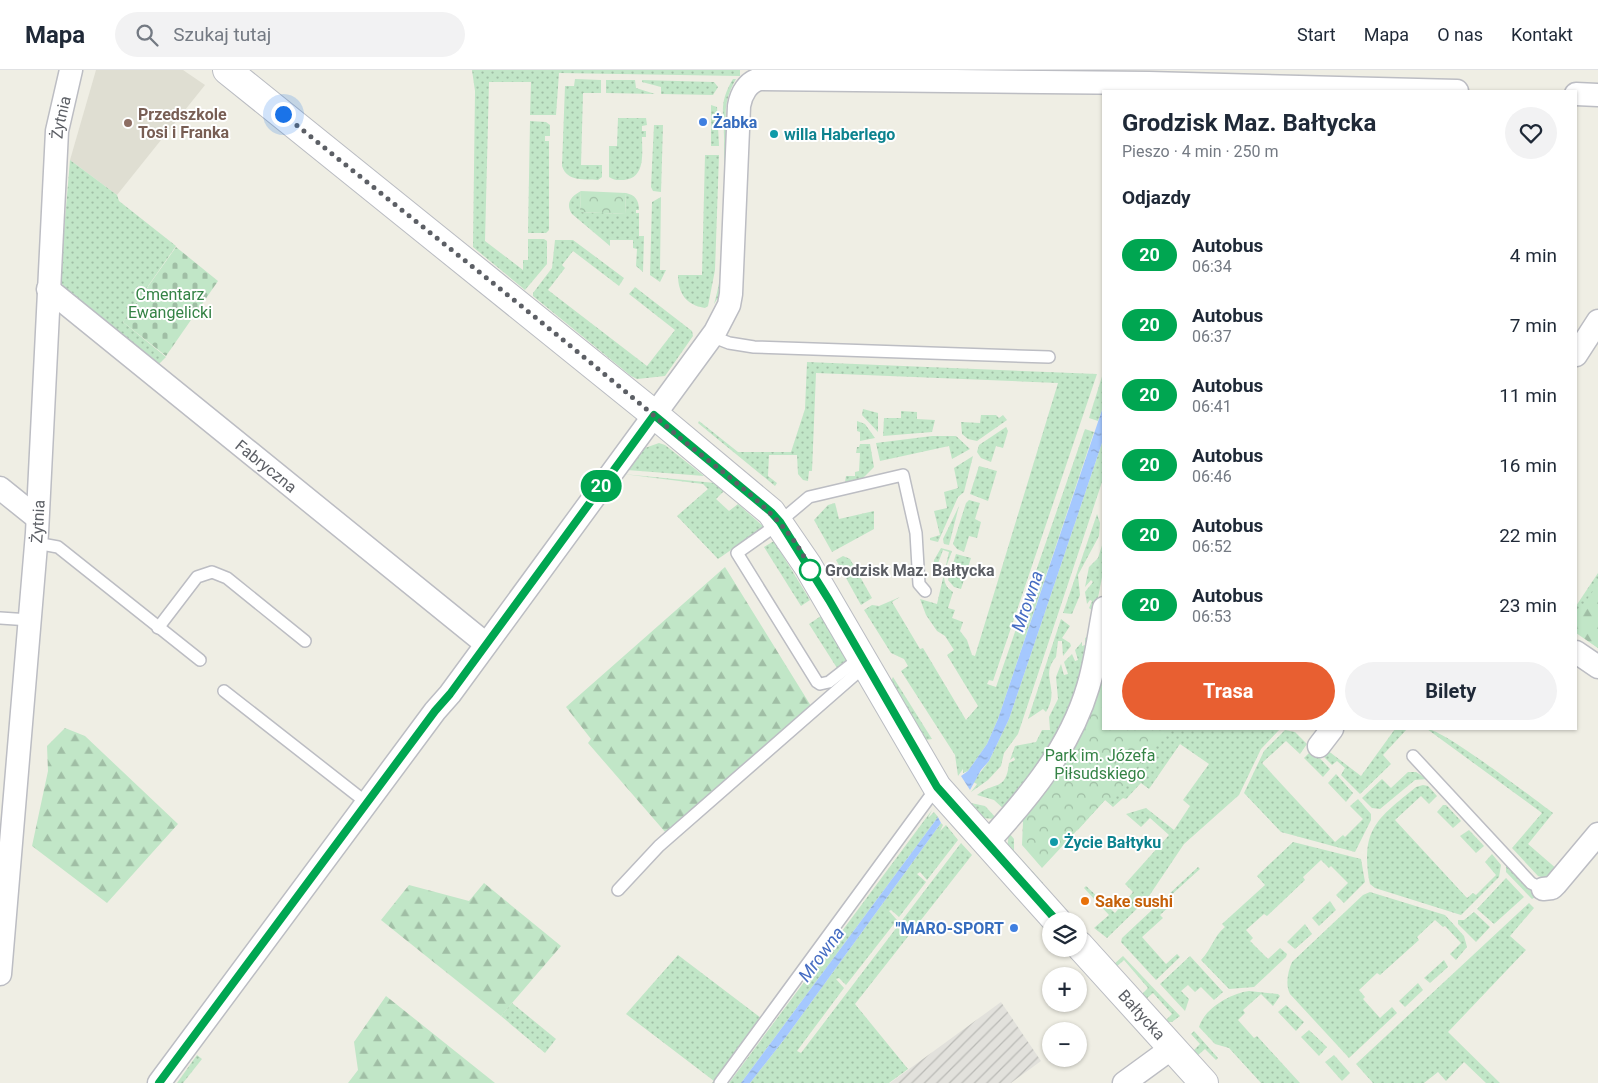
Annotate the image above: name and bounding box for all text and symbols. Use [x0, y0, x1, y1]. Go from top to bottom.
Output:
search box [115, 12, 465, 57]
text: Mapa [25, 21, 85, 49]
icon: search [133, 21, 161, 49]
text: Szukaj tutaj [173, 23, 271, 46]
text: Start [1297, 24, 1336, 45]
text: Mapa [1364, 24, 1409, 45]
text: O nas [1437, 24, 1483, 45]
text: Kontakt [1511, 24, 1573, 45]
street label: Żytnia [47, 94, 74, 139]
your location [271, 102, 296, 127]
place label: Przedszkole Tosi i Franka [138, 105, 229, 142]
button: heart [1505, 107, 1557, 159]
text: Grodzisk Maz. Bałtycka [1122, 109, 1376, 137]
place label: Żabka [713, 113, 758, 132]
marker: Żabka [697, 116, 709, 128]
marker: Przedszkole Tosi i Franka [122, 117, 134, 129]
place label: willa Haberlego [784, 125, 895, 144]
marker: willa Haberlego [768, 128, 780, 140]
text: Pieszo · 4 min · 250 m [1122, 142, 1279, 161]
text: Odjazdy [1122, 186, 1191, 209]
text: Autobus [1192, 234, 1263, 257]
text: 20 [1139, 244, 1160, 265]
text: 4 min [1510, 244, 1557, 267]
text: 06:34 [1192, 257, 1232, 276]
park label: Cmentarz Ewangelicki [128, 285, 212, 322]
text: Autobus [1192, 304, 1263, 327]
text: 20 [1139, 314, 1160, 335]
text: 7 min [1510, 314, 1557, 337]
text: 06:37 [1192, 327, 1232, 346]
text: Autobus [1192, 374, 1263, 397]
text: 20 [1139, 384, 1160, 405]
text: 11 min [1499, 384, 1557, 407]
text: 06:41 [1192, 397, 1232, 416]
street label: Fabryczna [232, 436, 301, 496]
text: Autobus [1192, 444, 1263, 467]
text: 20 [1139, 454, 1160, 475]
text: 16 min [1499, 454, 1557, 477]
text: 06:46 [1192, 467, 1232, 486]
line badge: 20 [578, 470, 624, 502]
text: 20 [591, 475, 611, 496]
street label: Żytnia [27, 499, 48, 544]
text: Autobus [1192, 514, 1263, 537]
text: 20 [1139, 524, 1160, 545]
text: 22 min [1499, 524, 1557, 547]
text: 06:52 [1192, 537, 1232, 556]
marker: Grodzisk Maz. Bałtycka [799, 559, 821, 581]
place label: Grodzisk Maz. Bałtycka [825, 561, 995, 580]
water label: Mrowna [1007, 568, 1047, 634]
text: Autobus [1192, 584, 1263, 607]
text: 20 [1139, 594, 1160, 615]
text: 23 min [1499, 594, 1557, 617]
text: 06:53 [1192, 607, 1232, 626]
button: Trasa [1122, 662, 1335, 720]
button: Bilety [1345, 662, 1557, 720]
park label: Park im. Józefa Piłsudskiego [1045, 746, 1155, 783]
place label: Życie Bałtyku [1064, 833, 1161, 852]
marker: Życie Bałtyku [1048, 836, 1060, 848]
place label: Sake sushi [1095, 892, 1173, 911]
marker: Sake sushi [1079, 895, 1091, 907]
map controls [1042, 912, 1087, 1067]
button: layers [1042, 912, 1087, 957]
place label: "MARO-SPORT [896, 919, 1004, 938]
water label: Mrowna [794, 922, 848, 986]
marker: "MARO-SPORT [1008, 922, 1020, 934]
button: + [1042, 967, 1087, 1012]
street label: Bałtycka [1115, 986, 1170, 1044]
button: − [1042, 1022, 1087, 1067]

